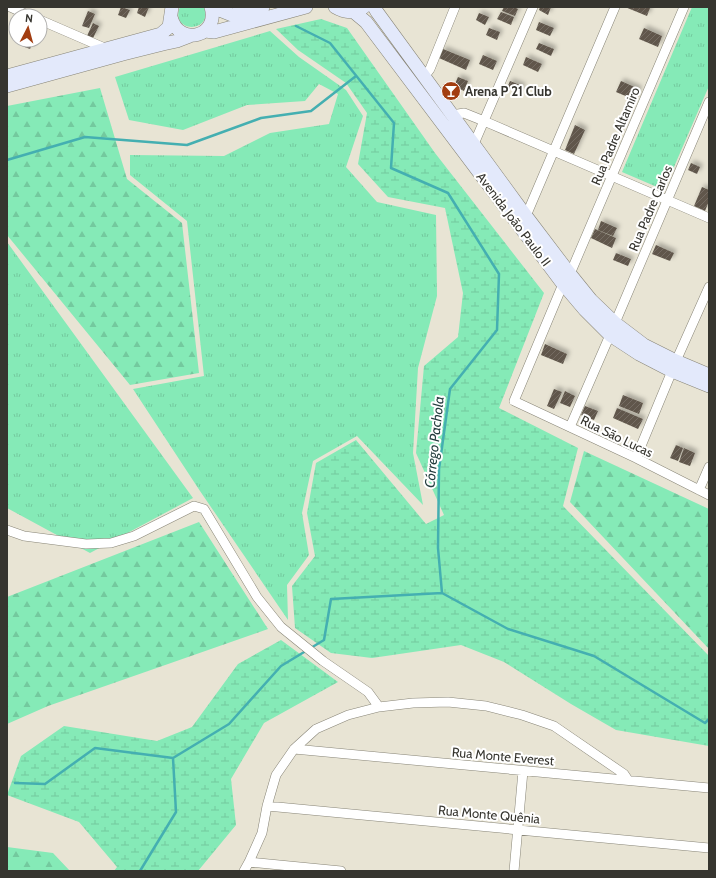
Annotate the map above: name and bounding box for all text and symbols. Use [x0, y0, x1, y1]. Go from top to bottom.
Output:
north arrow [8, 8, 48, 48]
text: N [24, 11, 34, 25]
bar icon: Arena P 21 Club [440, 80, 462, 102]
place label: Arena P 21 Club [465, 83, 552, 99]
street label: Rua Padre Altamiro [587, 85, 643, 187]
street label: Rua Padre Carlos [625, 162, 676, 253]
street label: Avenida João Paulo II [473, 169, 555, 269]
water label: Córrego Pachola [420, 395, 448, 489]
street label: Rua São Lucas [578, 412, 656, 461]
street label: Rua Monte Everest [451, 744, 555, 768]
street label: Rua Monte Quênia [438, 802, 541, 826]

